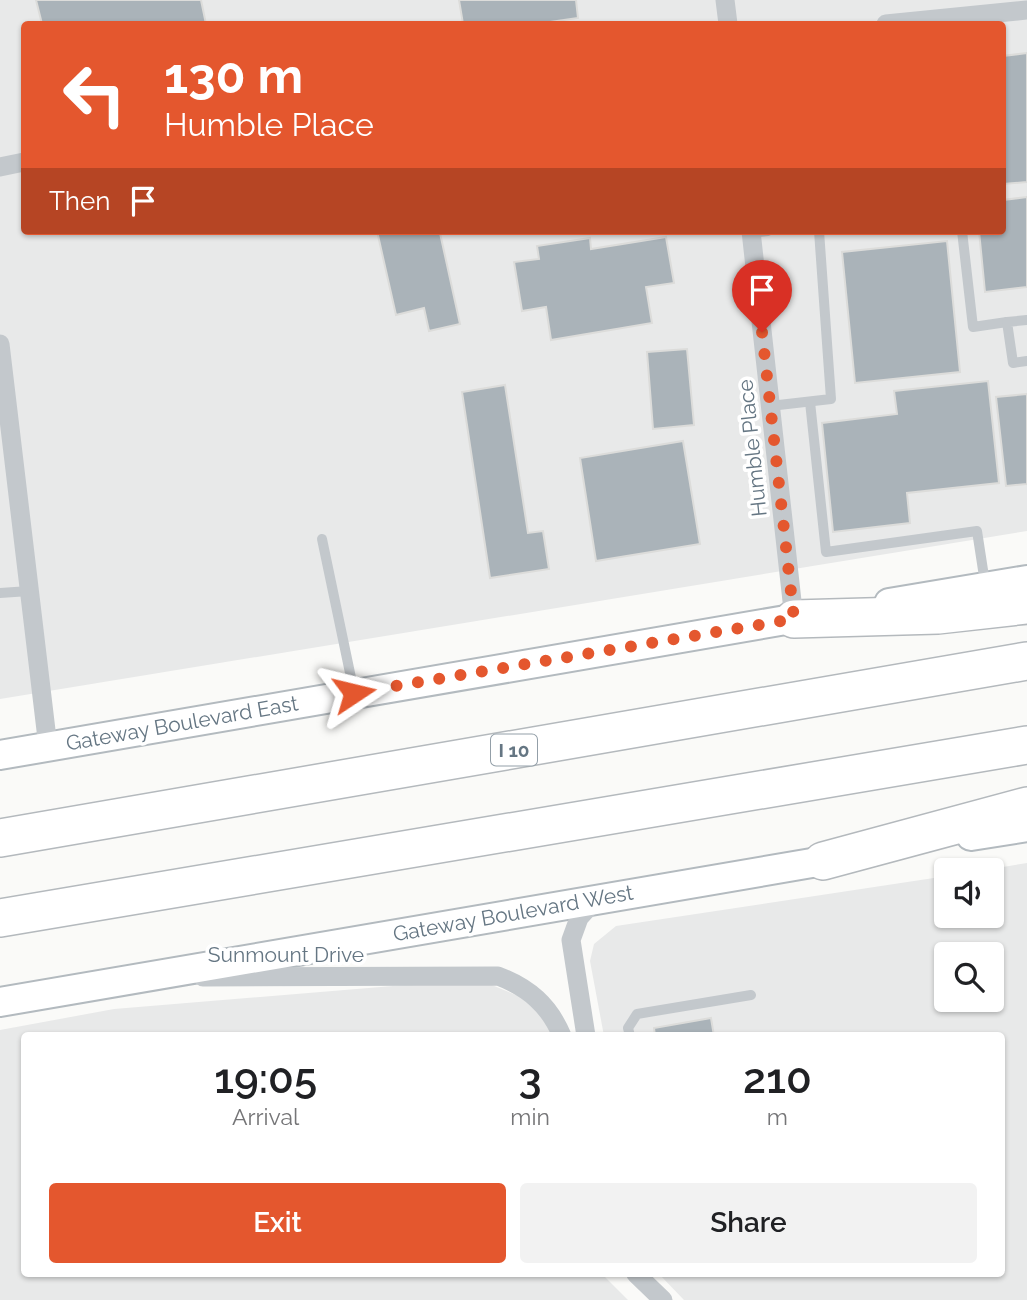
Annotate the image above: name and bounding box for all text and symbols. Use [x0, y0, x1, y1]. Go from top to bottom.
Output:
text: 130 m [164, 47, 303, 104]
icon: left [49, 49, 140, 140]
text: Humble Place [164, 106, 374, 143]
icon: arrive [124, 182, 162, 220]
text: Then [49, 186, 110, 216]
pin [732, 260, 792, 332]
icon: arrive [743, 271, 781, 309]
street label: Humble Place [732, 378, 772, 518]
position arrow [317, 656, 391, 730]
street label: Gateway Boulevard East [64, 690, 300, 756]
road number: I 10 [491, 734, 537, 765]
map controls [934, 858, 1004, 1012]
button: sound [934, 858, 1004, 928]
street label: Gateway Boulevard West [391, 880, 635, 946]
street label: Sunmount Drive [208, 942, 364, 967]
button: search [934, 942, 1004, 1012]
text: 19:05 [214, 1054, 317, 1103]
text: 3 [519, 1054, 542, 1103]
text: 210 [743, 1054, 812, 1103]
text: Arrival [232, 1103, 299, 1130]
text: min [510, 1103, 550, 1130]
text: m [767, 1103, 788, 1130]
button: Exit [49, 1183, 506, 1263]
button: Share [520, 1183, 977, 1263]

